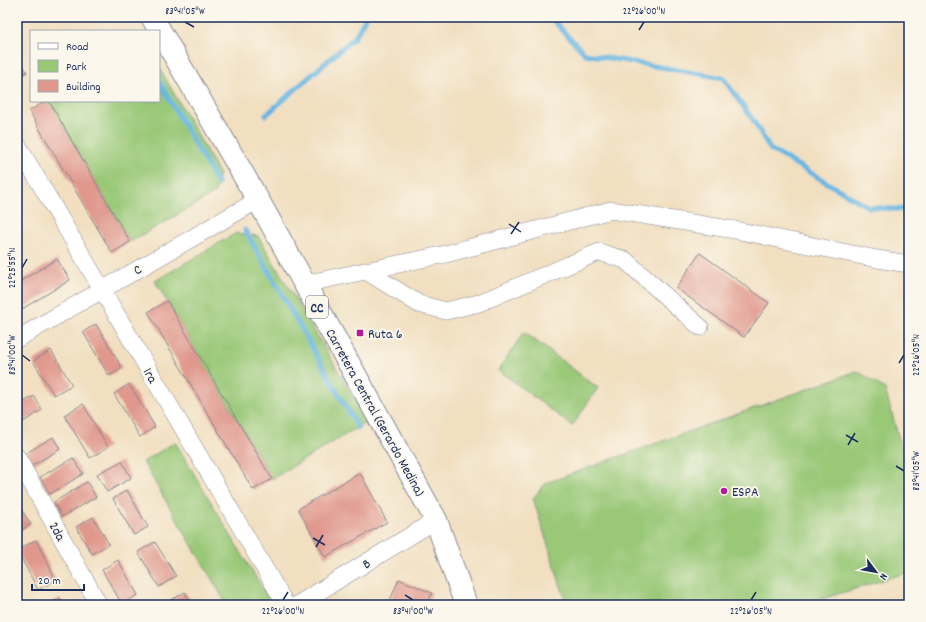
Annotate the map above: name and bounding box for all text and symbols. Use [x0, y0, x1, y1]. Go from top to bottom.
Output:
text: 83°41'05"W [165, 5, 205, 19]
text: 22°26'00"N [623, 5, 665, 19]
legend [30, 30, 160, 102]
text: Road [66, 39, 88, 56]
text: Park [66, 59, 87, 76]
text: Building [66, 79, 101, 96]
text: 22°25'55"N [6, 248, 20, 288]
street label: C [130, 260, 146, 281]
road number: CC [306, 296, 328, 318]
street label: Carretera Central (Gerardo Medina) [320, 325, 429, 501]
place label: Ruta 6 [368, 325, 403, 345]
marker: Ruta 6 [355, 328, 365, 338]
text: 22°26'05"N [910, 334, 924, 376]
text: 83°41'00"W [6, 335, 20, 375]
street label: 1ra [137, 365, 162, 388]
text: 83°41'05"W [910, 451, 924, 491]
place label: ESPA [732, 483, 759, 503]
marker: ESPA [719, 486, 729, 496]
street label: 2da [43, 519, 70, 546]
north arrow [856, 552, 896, 592]
street label: B [359, 554, 375, 575]
scale bar [32, 566, 84, 592]
text: N [874, 570, 891, 583]
text: 20 m [38, 573, 61, 590]
text: 22°26'00"N [262, 605, 304, 619]
text: 83°41'00"W [393, 605, 433, 619]
text: 22°26'05"N [730, 605, 772, 619]

